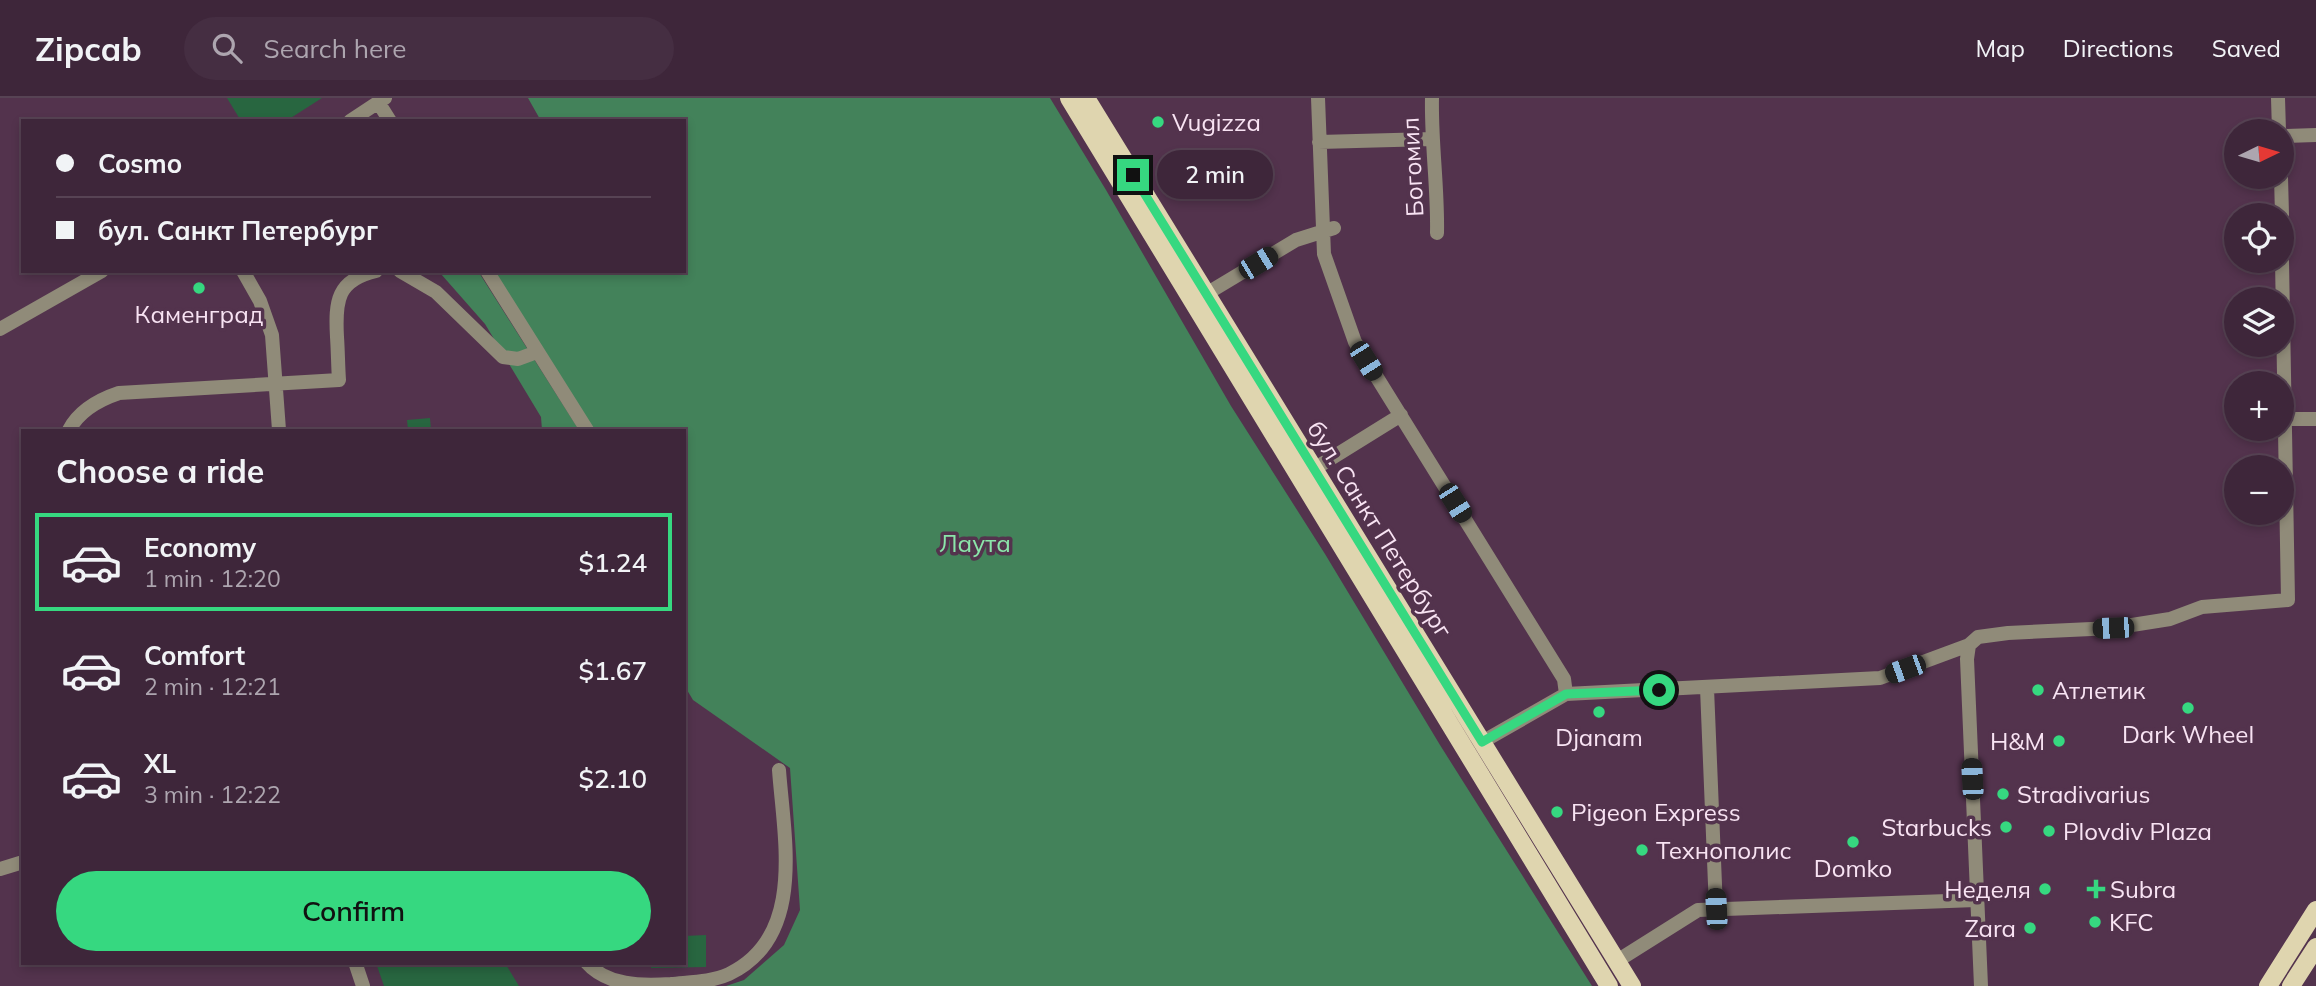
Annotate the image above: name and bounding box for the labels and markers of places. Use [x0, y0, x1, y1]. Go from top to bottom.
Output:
place label: Vugizza [1172, 107, 1261, 137]
marker: Vugizza [1150, 114, 1166, 130]
marker: Каменград [191, 280, 207, 296]
place label: Каменград [135, 299, 263, 329]
place label: Атлетик [2052, 675, 2145, 705]
marker: Атлетик [2030, 682, 2046, 698]
marker: Dark Wheel [2180, 700, 2196, 716]
marker: Djanam [1591, 704, 1607, 720]
place label: Dark Wheel [2122, 719, 2254, 749]
place label: Djanam [1555, 722, 1643, 752]
place label: H&M [1990, 726, 2045, 756]
marker: H&M [2051, 733, 2067, 749]
place label: Stradivarius [2017, 779, 2151, 809]
marker: Stradivarius [1995, 786, 2011, 802]
place label: Pigeon Express [1571, 797, 1741, 827]
marker: Pigeon Express [1549, 804, 1565, 820]
place label: Starbucks [1881, 812, 1992, 842]
place label: Plovdiv Plaza [2063, 816, 2212, 846]
marker: Starbucks [1998, 819, 2014, 835]
marker: Plovdiv Plaza [2041, 823, 2057, 839]
marker: Domko [1845, 834, 1861, 850]
place label: Технополис [1656, 835, 1792, 865]
marker: Технополис [1634, 842, 1650, 858]
place label: Domko [1814, 853, 1892, 883]
place label: Неделя [1944, 874, 2031, 904]
place label: Subra [2110, 874, 2176, 904]
marker: Неделя [2037, 881, 2053, 897]
marker: Subra [2088, 881, 2104, 897]
place label: KFC [2109, 907, 2154, 937]
place label: Zara [1965, 913, 2016, 943]
marker: KFC [2087, 914, 2103, 930]
marker: Zara [2022, 920, 2038, 936]

